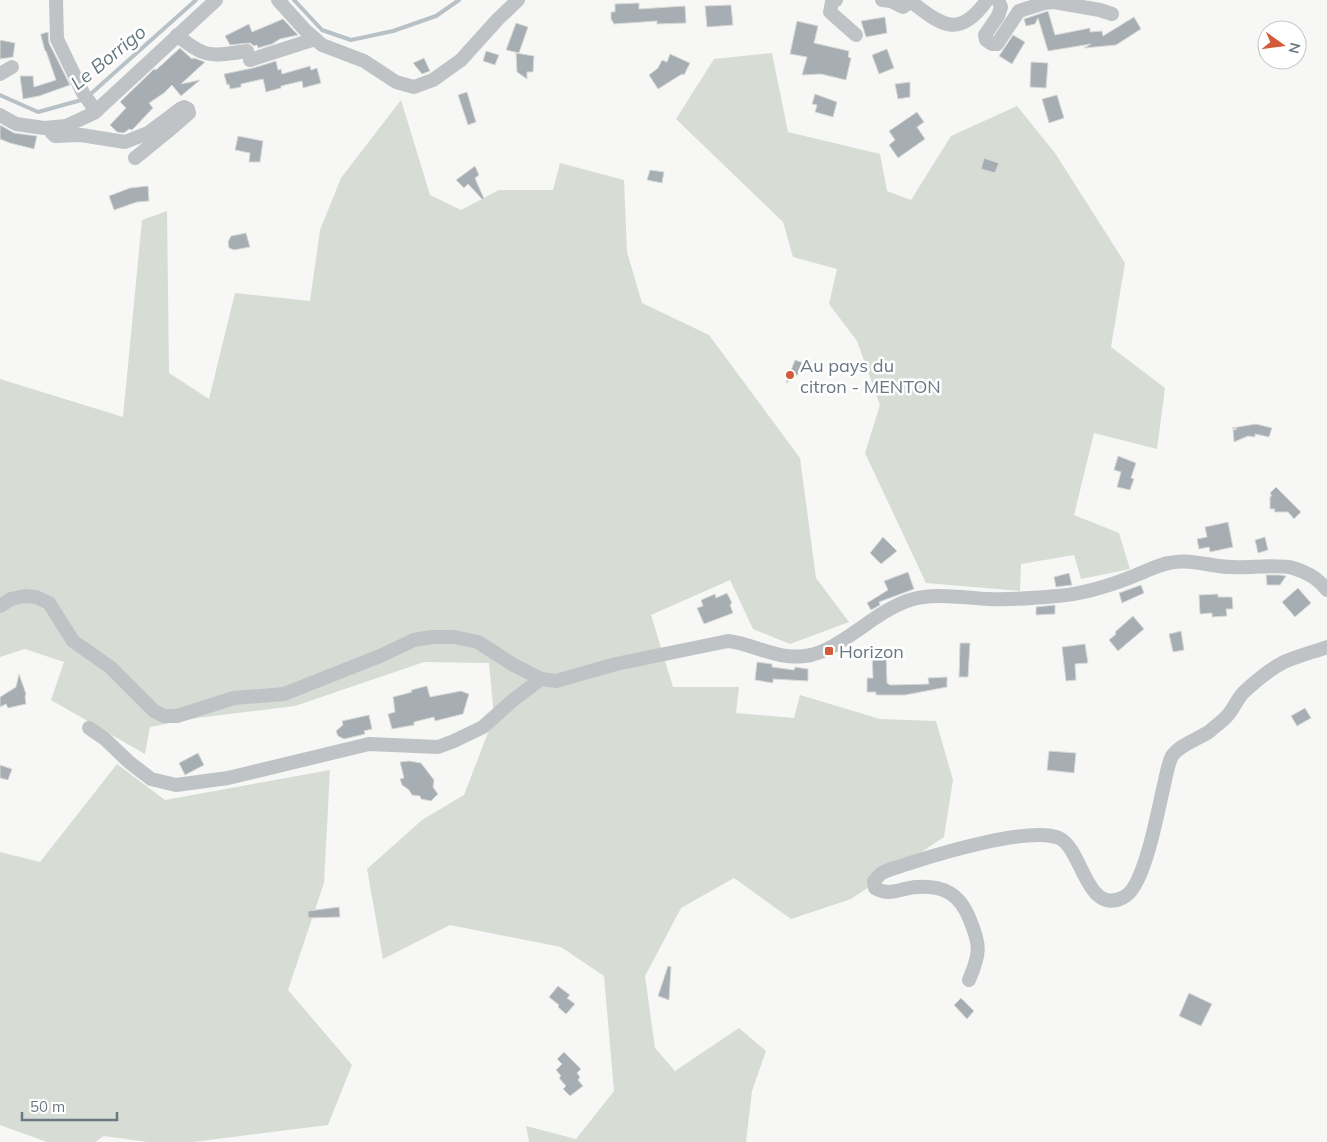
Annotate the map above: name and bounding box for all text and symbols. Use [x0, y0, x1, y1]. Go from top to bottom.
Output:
water label: Le Borrigo [65, 19, 151, 95]
north arrow [1257, 20, 1307, 70]
text: N [1285, 41, 1305, 55]
place label: Au pays du citron - MENTON [800, 354, 941, 398]
marker: Au pays du citron - MENTON [784, 369, 796, 381]
place label: Horizon [839, 640, 904, 663]
marker: Horizon [823, 645, 835, 657]
scale bar [22, 1090, 118, 1122]
text: 50 m [30, 1097, 65, 1116]

